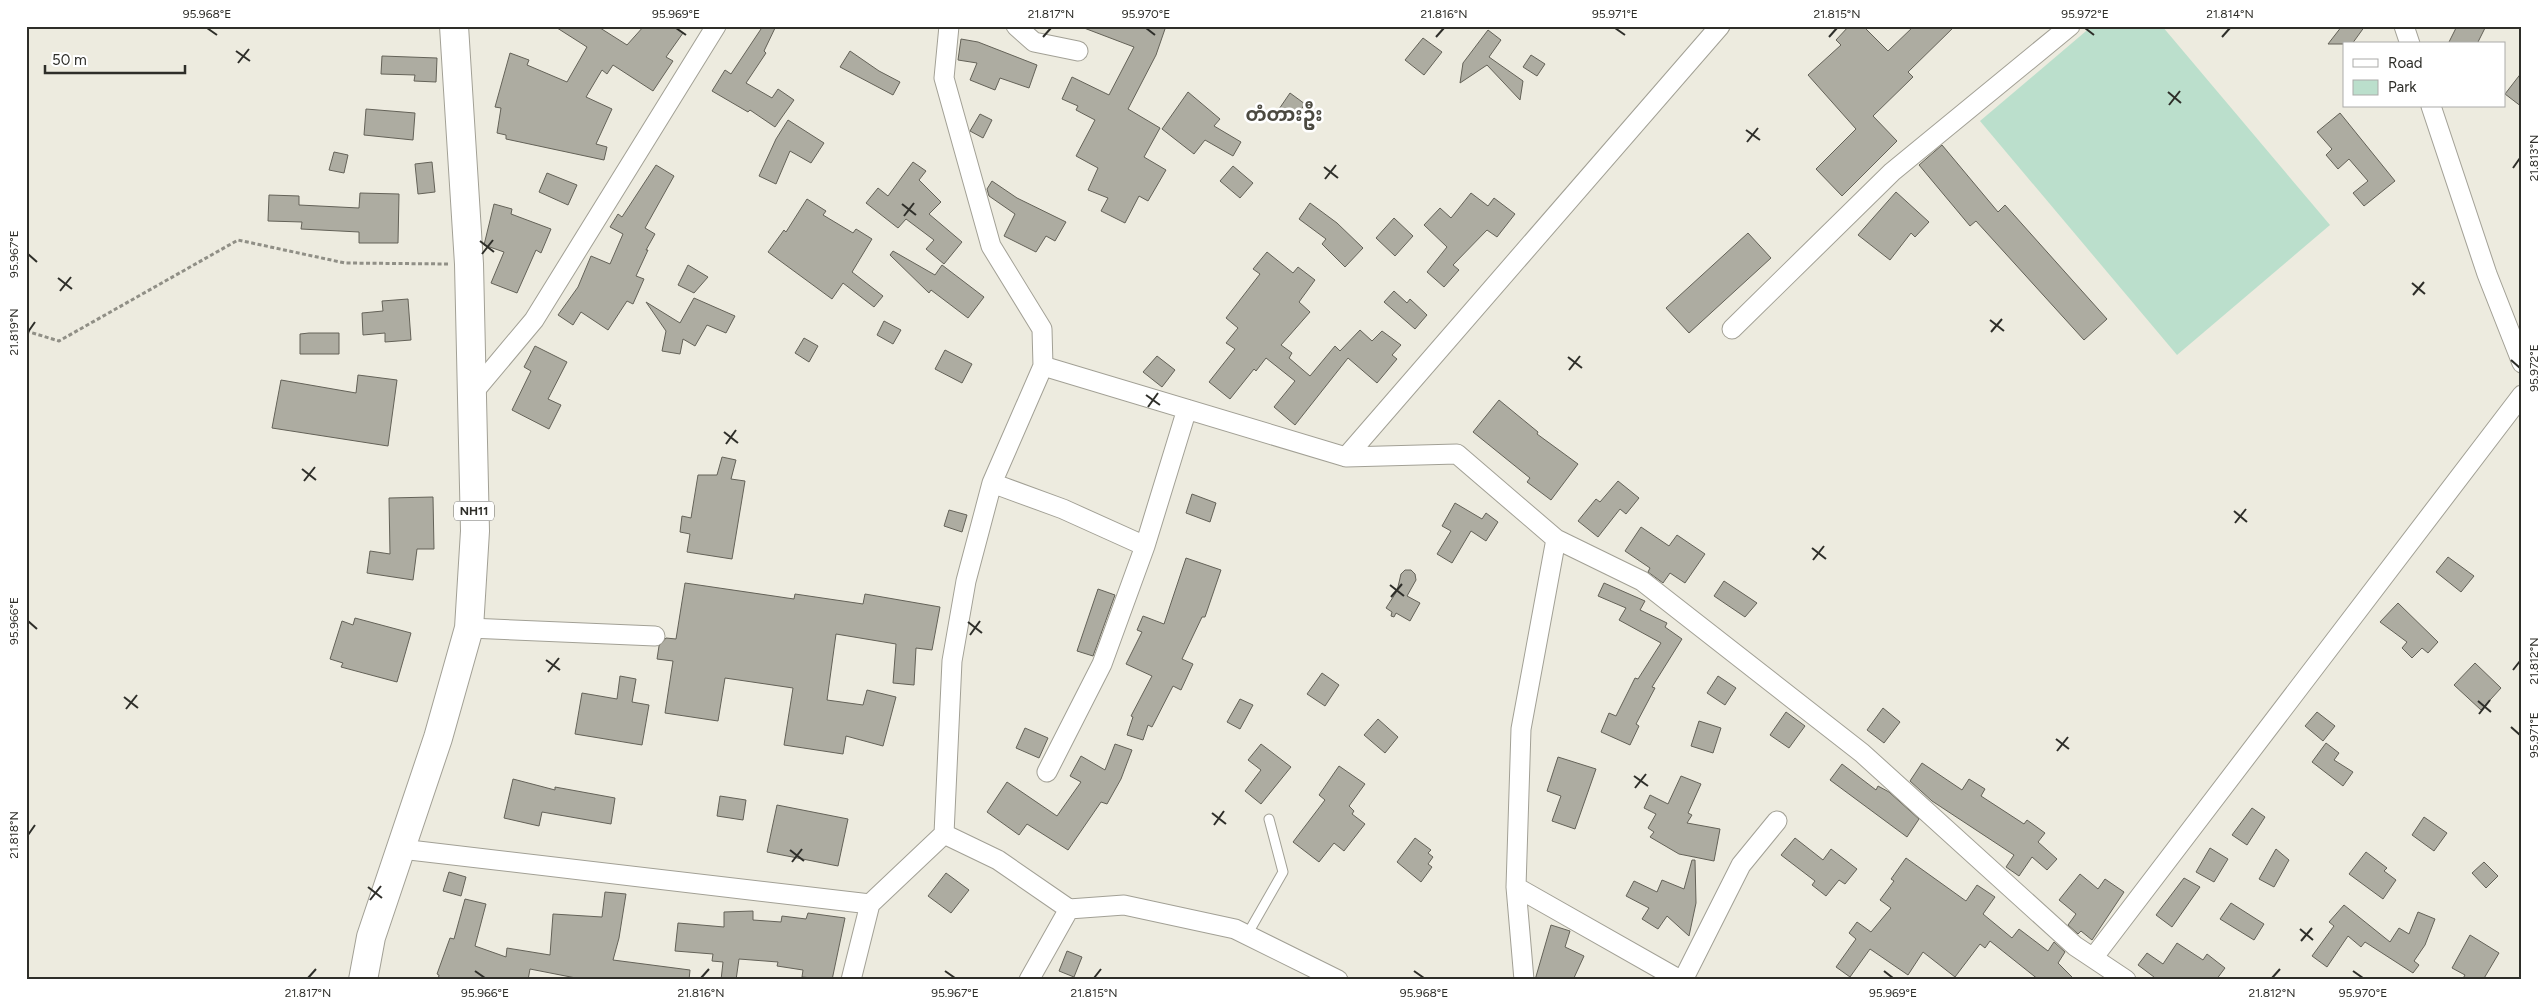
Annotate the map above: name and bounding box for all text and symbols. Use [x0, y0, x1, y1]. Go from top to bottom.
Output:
text: 95.968°E [183, 7, 231, 21]
text: 95.969°E [652, 7, 700, 21]
text: 21.817°N [1028, 7, 1074, 21]
text: 95.970°E [1122, 7, 1170, 21]
text: 21.816°N [1421, 7, 1468, 21]
text: 95.971°E [1592, 7, 1638, 21]
text: 21.815°N [1813, 7, 1861, 21]
text: 95.972°E [2061, 7, 2109, 21]
text: 21.814°N [2206, 7, 2254, 21]
scale bar [45, 42, 185, 74]
legend [2343, 42, 2506, 108]
text: 50 m [52, 51, 87, 69]
text: Road [2388, 54, 2423, 72]
text: Park [2388, 78, 2417, 96]
district label: တံတားဦး [1245, 101, 1323, 130]
text: 21.813°N [2527, 135, 2541, 181]
text: 95.967°E [7, 230, 21, 278]
text: 21.819°N [7, 309, 21, 356]
text: 95.972°E [2527, 344, 2541, 392]
road number: NH11 [454, 502, 494, 520]
text: 95.966°E [7, 597, 21, 645]
text: 21.812°N [2527, 638, 2541, 684]
text: 95.971°E [2527, 712, 2541, 758]
text: 21.818°N [7, 811, 21, 859]
text: 21.817°N [285, 986, 331, 1000]
text: 95.966°E [461, 986, 509, 1000]
text: 21.816°N [678, 986, 725, 1000]
text: 95.967°E [931, 986, 979, 1000]
text: 21.815°N [1070, 986, 1118, 1000]
text: 95.968°E [1400, 986, 1448, 1000]
text: 95.969°E [1869, 986, 1917, 1000]
text: 21.812°N [2249, 986, 2295, 1000]
text: 95.970°E [2339, 986, 2387, 1000]

